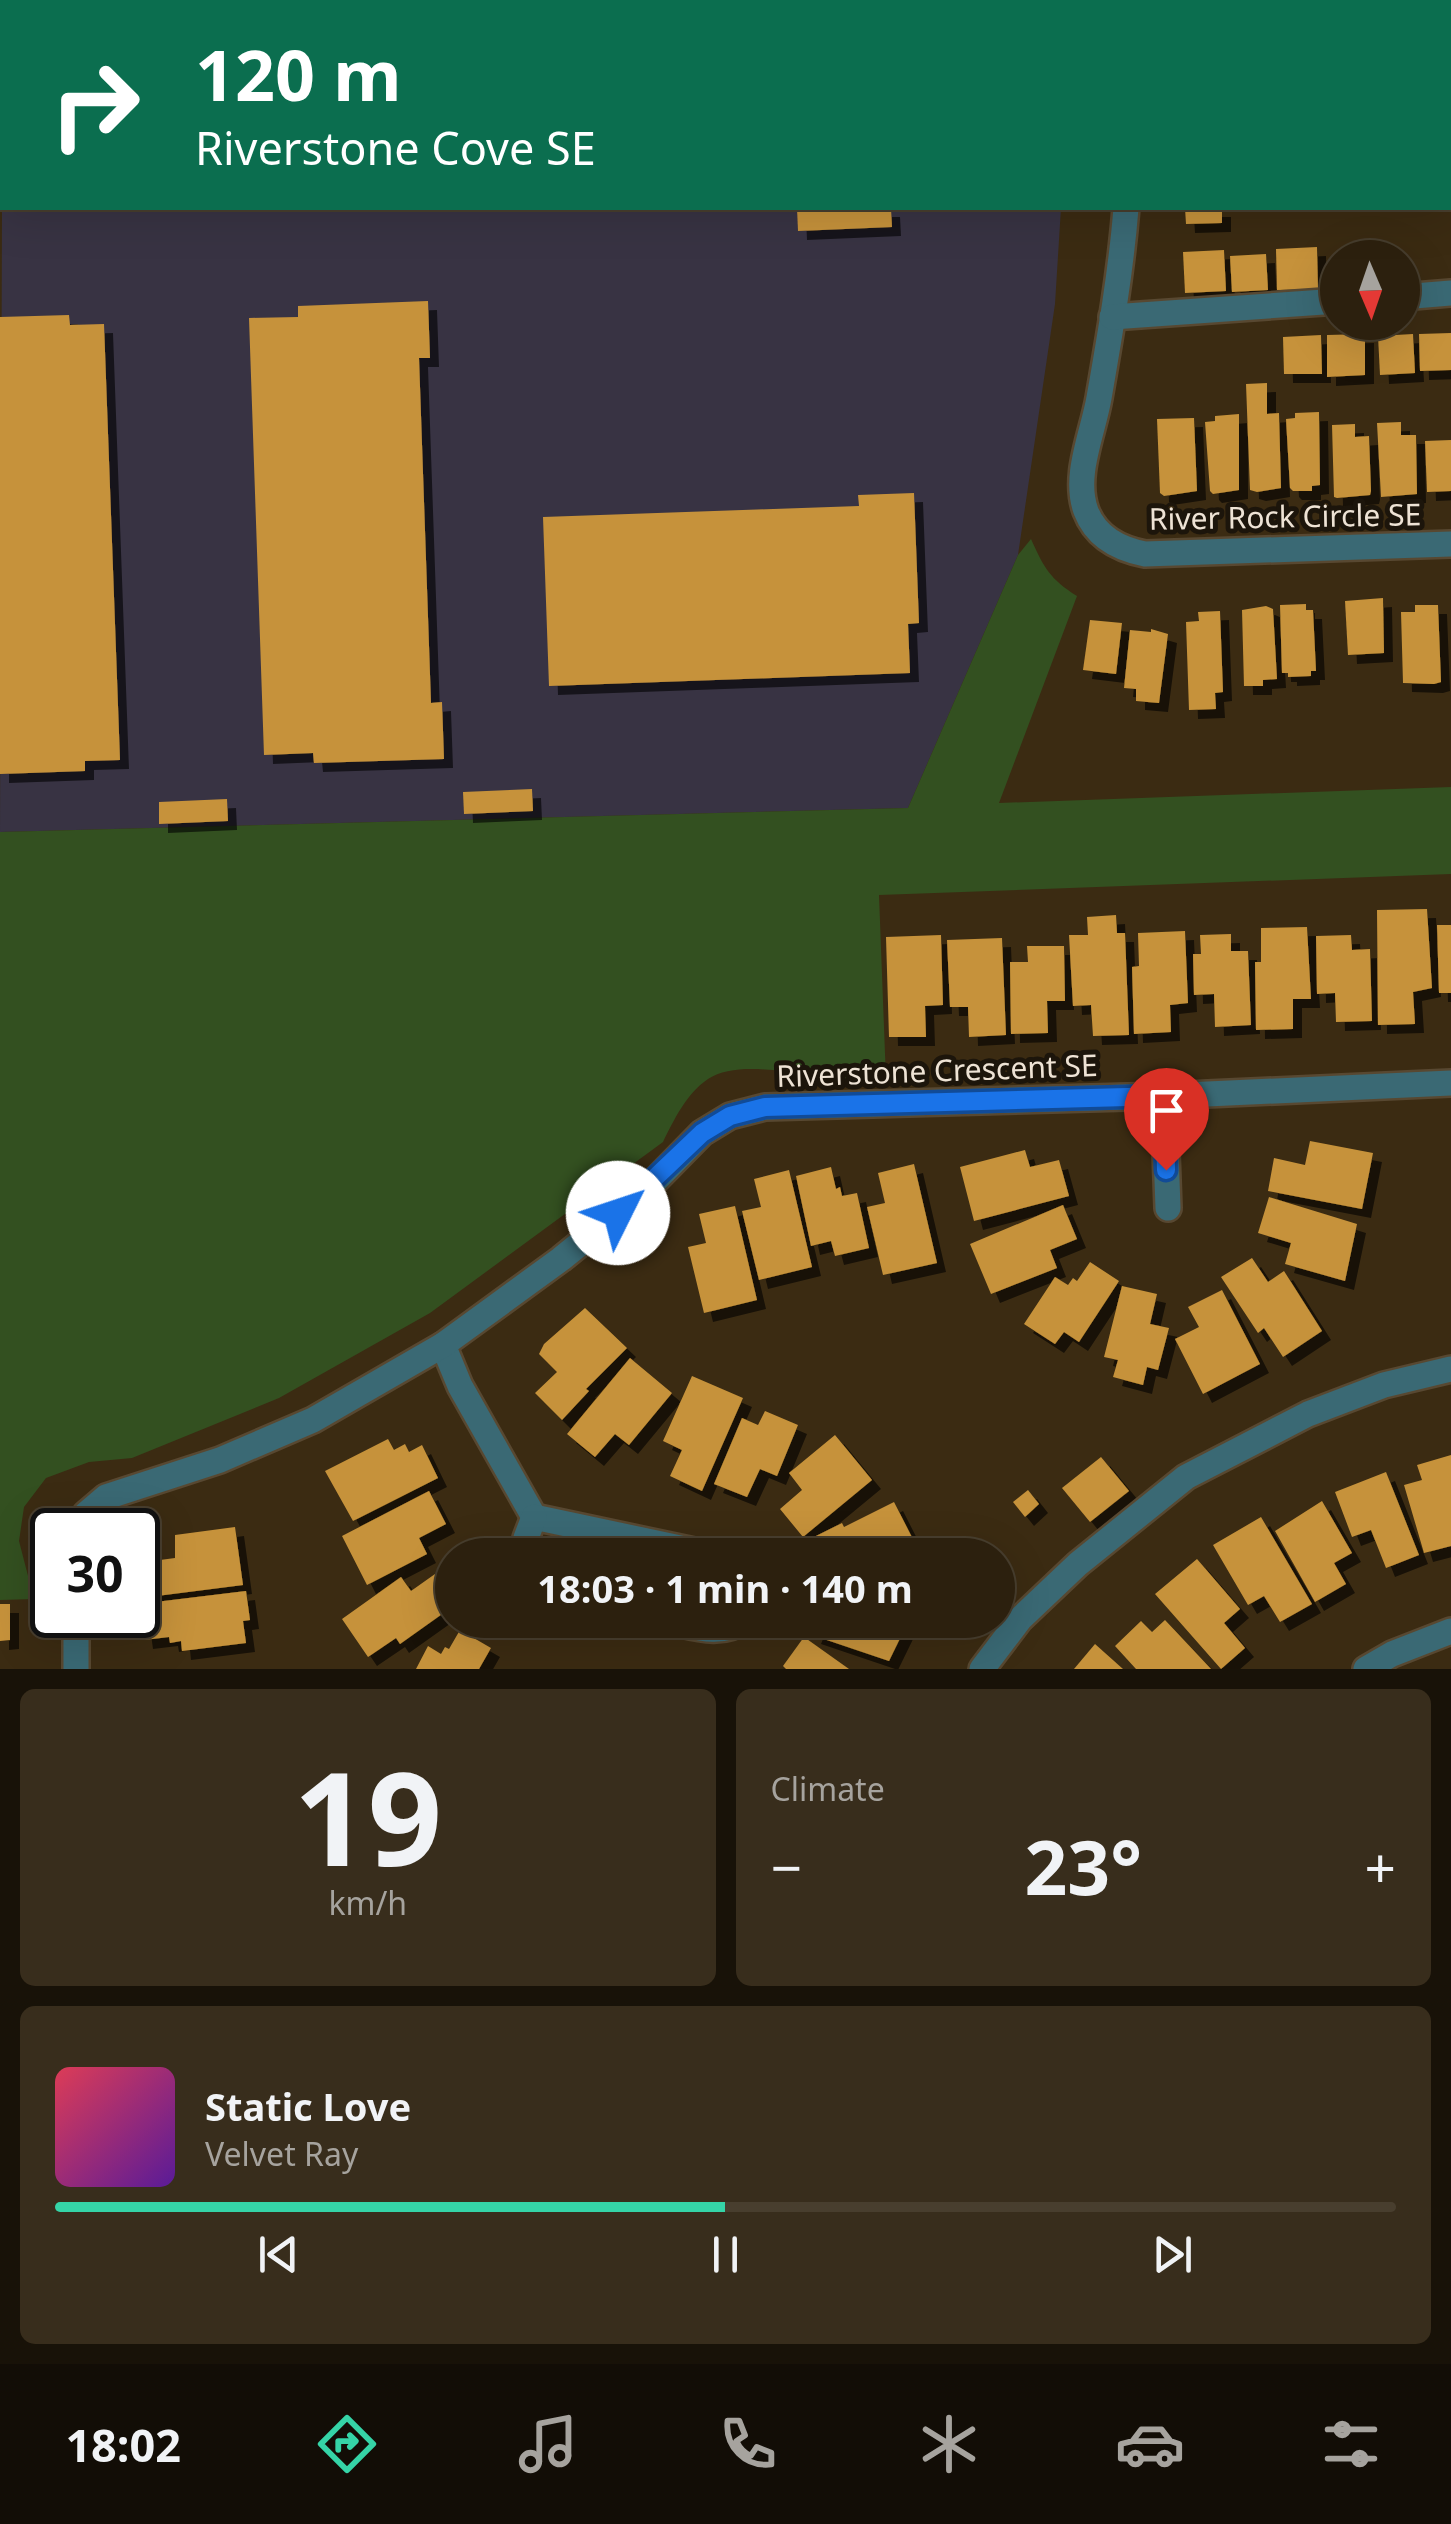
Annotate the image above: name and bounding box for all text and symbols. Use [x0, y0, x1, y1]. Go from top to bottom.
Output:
text: 120 m [195, 26, 402, 122]
icon: right [30, 40, 160, 170]
text: Riverstone Cove SE [195, 117, 596, 178]
north arrow [1320, 240, 1420, 340]
map controls [1320, 240, 1420, 340]
street label: River Rock Circle SE [1149, 493, 1421, 539]
street label: Riverstone Crescent SE [776, 1044, 1098, 1096]
pin [1124, 1068, 1209, 1171]
icon: arrive [1139, 1083, 1194, 1138]
position arrow [566, 1161, 670, 1265]
speed limit sign: 30 [30, 1508, 160, 1638]
text: 18:03 · 1 min · 140 m [537, 1562, 913, 1614]
text: 19 [293, 1727, 442, 1904]
text: Climate [771, 1767, 885, 1810]
text: 23° [1024, 1815, 1142, 1917]
text: − [771, 1829, 802, 1904]
text: + [1365, 1829, 1396, 1904]
text: km/h [328, 1881, 407, 1924]
text: Static Love [205, 2080, 411, 2132]
text: Velvet Ray [205, 2132, 358, 2175]
icon: previous [251, 2227, 306, 2282]
icon: pause [698, 2227, 753, 2282]
icon: next [1145, 2227, 1200, 2282]
icon: directions [312, 2409, 382, 2479]
icon: music [513, 2409, 583, 2479]
icon: phone [713, 2409, 783, 2479]
icon: climate [914, 2409, 984, 2479]
icon: car [1115, 2409, 1185, 2479]
icon: filters [1316, 2409, 1386, 2479]
text: 18:02 [65, 2414, 181, 2475]

